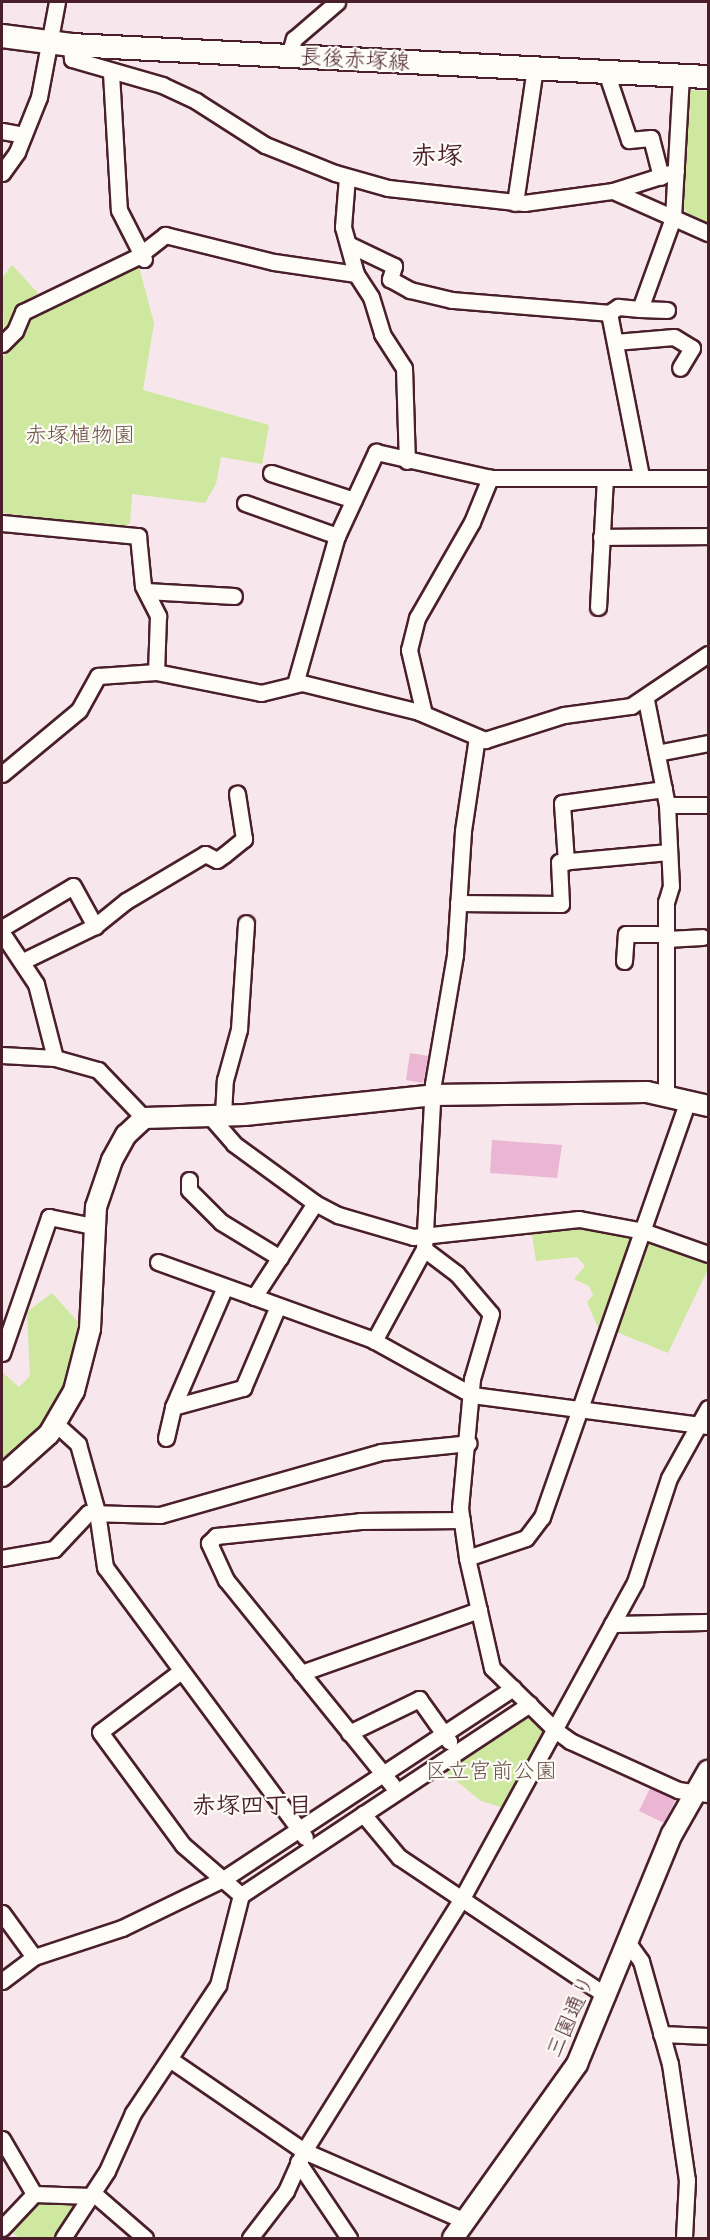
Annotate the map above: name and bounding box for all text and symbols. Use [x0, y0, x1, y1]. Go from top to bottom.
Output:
street label: 長後赤塚線 [299, 43, 411, 75]
district label: 赤塚 [411, 140, 463, 172]
park label: 赤塚植物園 [25, 422, 135, 448]
park label: 区立宮前公園 [425, 1758, 557, 1784]
district label: 赤塚四丁目 [192, 1792, 312, 1820]
street label: 三園通り [540, 1970, 600, 2062]

